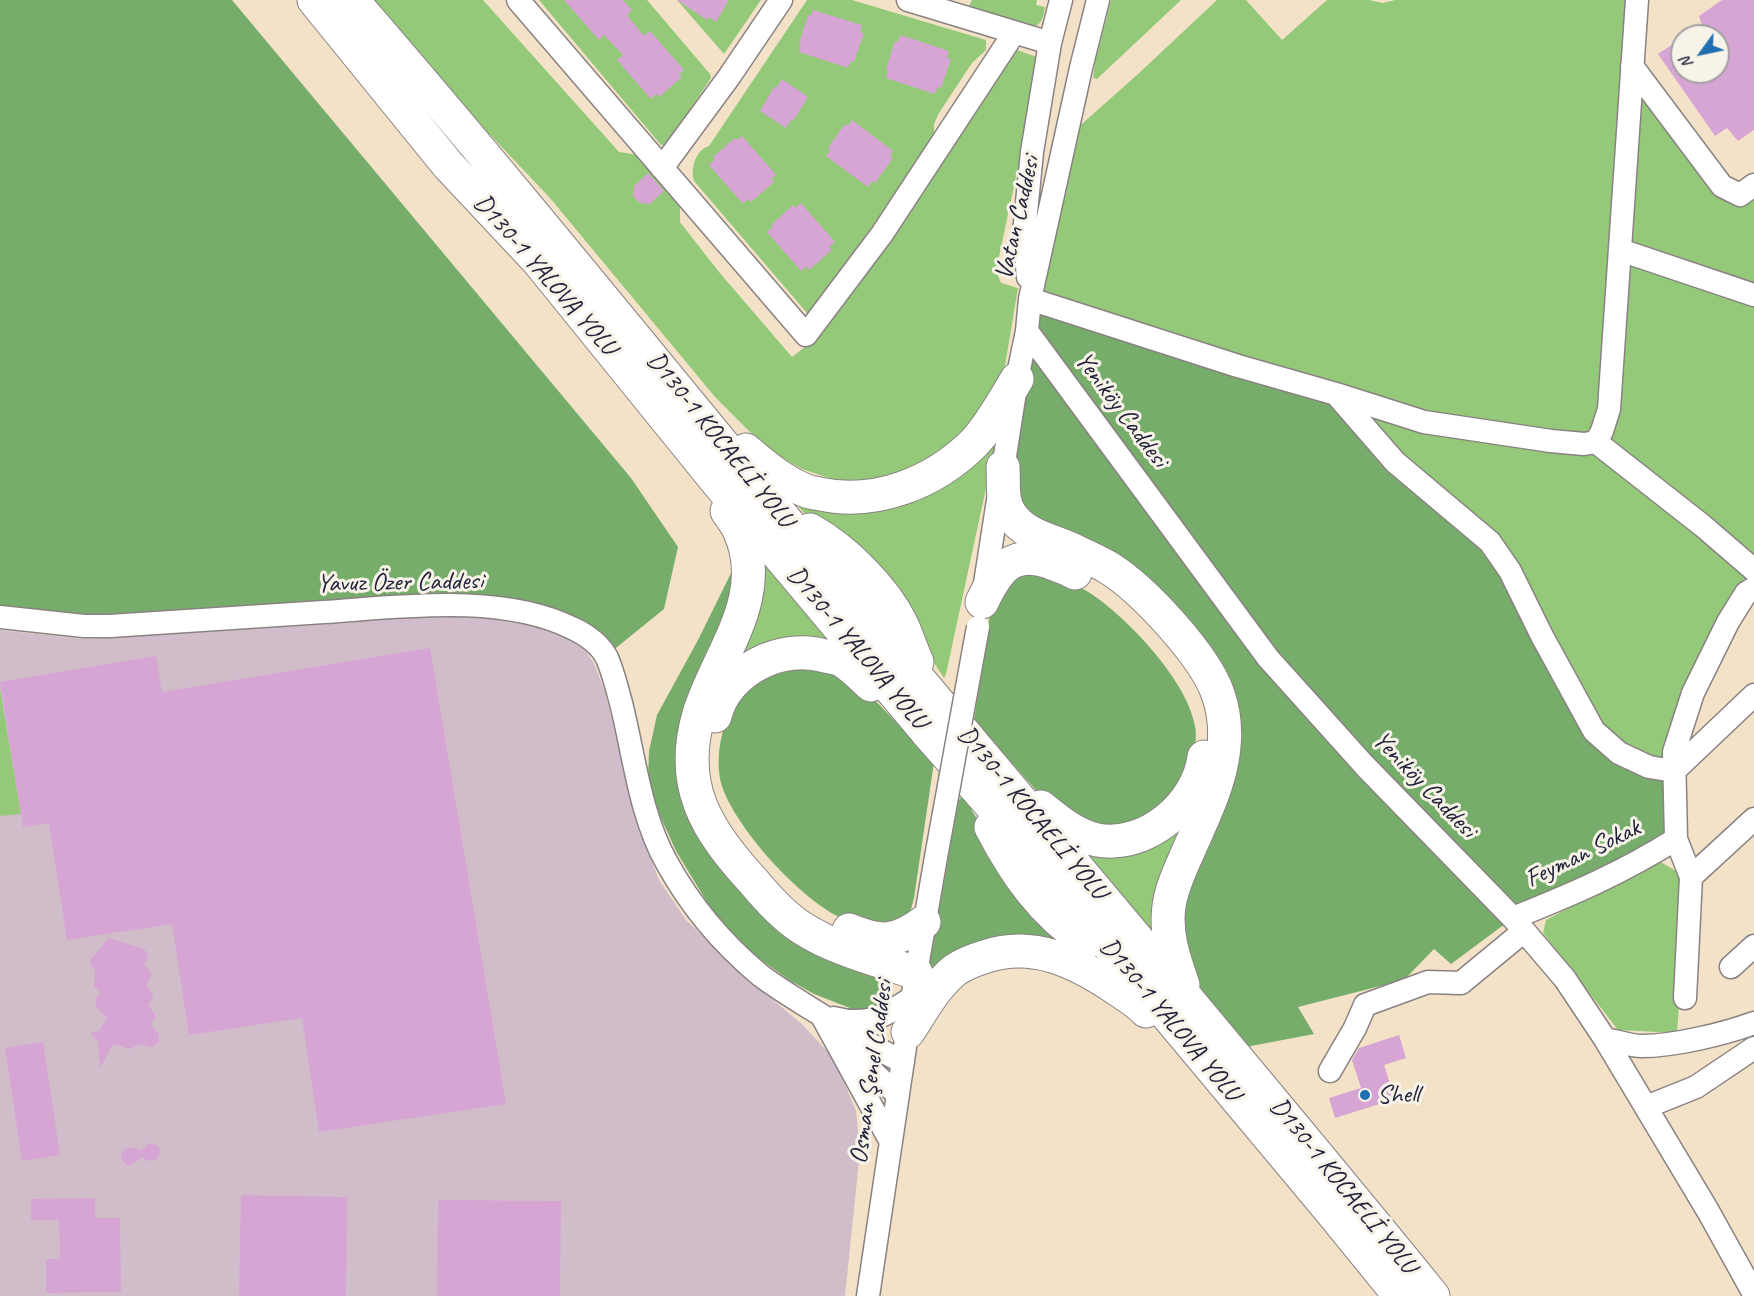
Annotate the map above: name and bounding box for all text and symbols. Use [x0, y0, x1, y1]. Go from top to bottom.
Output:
north arrow [1670, 24, 1730, 84]
text: N [1675, 53, 1698, 72]
street label: Vatan Caddesi [989, 153, 1047, 283]
street label: D130-1 YALOVA YOLU [467, 188, 623, 362]
street label: D130-1 KOCAELİ YOLU [640, 346, 800, 534]
street label: Yeniköy Caddesi [1067, 346, 1175, 474]
street label: D130-1 YALOVA YOLU [780, 560, 934, 736]
street label: Yavuz Özer Caddesi [317, 566, 483, 600]
street label: D130-1 KOCAELİ YOLU [950, 720, 1114, 906]
street label: Yeniköy Caddesi [1365, 725, 1483, 845]
street label: Feyman Sokak [1520, 813, 1646, 895]
street label: D130-1 YALOVA YOLU [1093, 932, 1247, 1108]
street label: Osman Şenel Caddesi [844, 978, 900, 1166]
place label: Shell [1377, 1079, 1419, 1111]
marker: Shell [1358, 1088, 1372, 1102]
street label: D130-1 KOCAELİ YOLU [1263, 1092, 1423, 1280]

